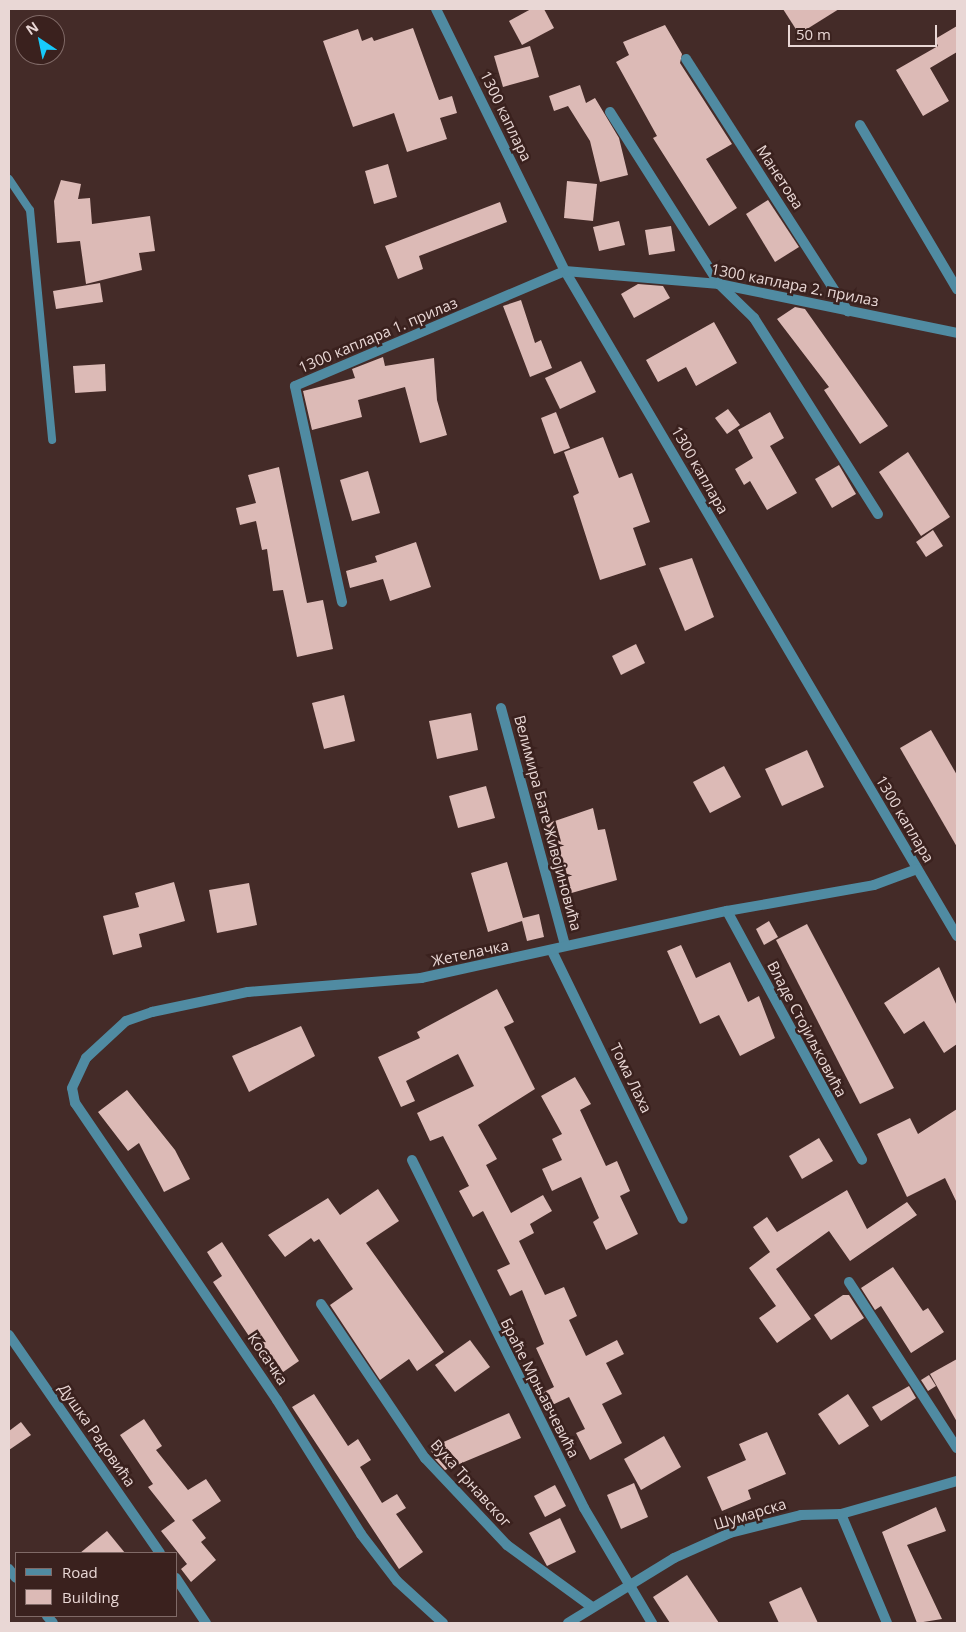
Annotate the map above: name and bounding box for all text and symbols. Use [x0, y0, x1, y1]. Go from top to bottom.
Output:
north arrow [15, 15, 65, 65]
scale bar [791, 15, 940, 47]
text: N [22, 17, 42, 39]
text: 50 m [796, 24, 831, 44]
street label: 1300 каплара [476, 68, 536, 164]
street label: Манетова [753, 142, 807, 212]
street label: 1300 каплара 2. прилаз [710, 260, 880, 310]
street label: 1300 каплара 1. прилаз [296, 293, 460, 377]
street label: 1300 каплара [668, 423, 732, 517]
street label: Велимира Бате Живојиновића [511, 713, 585, 933]
street label: 1300 каплара [872, 772, 938, 866]
street label: Жетелачка [430, 936, 510, 970]
street label: Владе Стојиљковића [764, 958, 850, 1100]
street label: Тома Лаха [606, 1040, 656, 1116]
street label: Браће Мрњавчевића [497, 1315, 583, 1461]
street label: Косачка [244, 1330, 292, 1388]
street label: Душка Радовића [55, 1380, 139, 1490]
street label: Вука Трнавског [427, 1436, 515, 1530]
street label: Шумарска [712, 1494, 788, 1534]
legend [15, 1552, 178, 1617]
text: Road [62, 1562, 98, 1582]
text: Building [62, 1587, 119, 1607]

